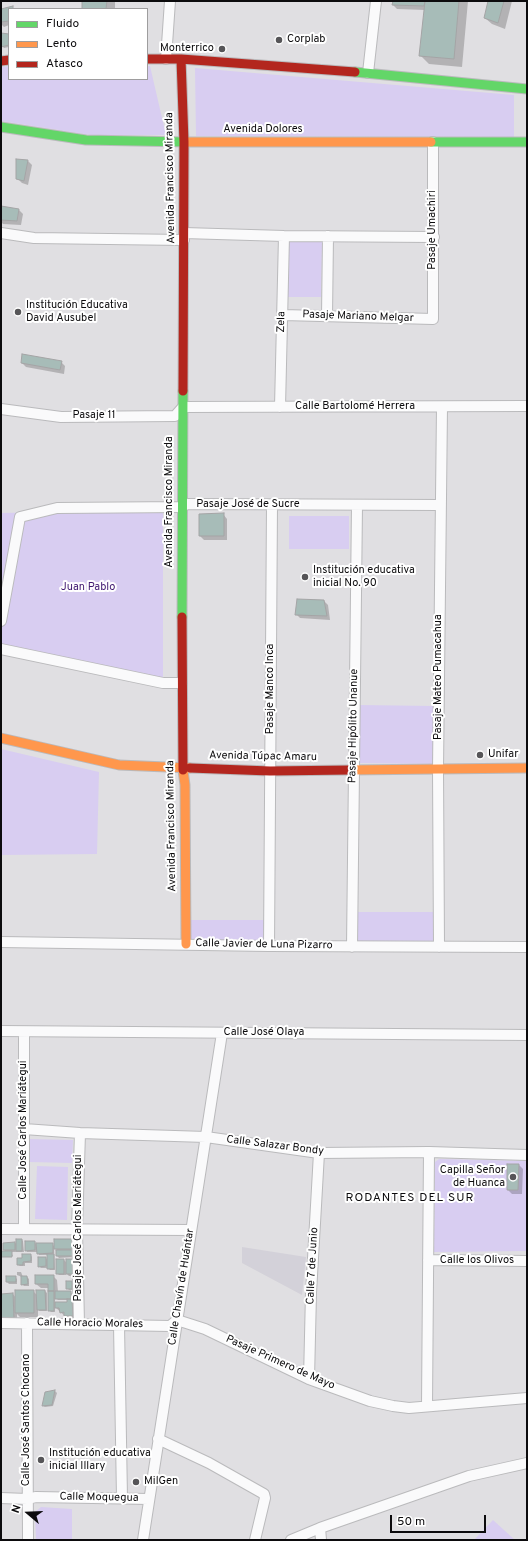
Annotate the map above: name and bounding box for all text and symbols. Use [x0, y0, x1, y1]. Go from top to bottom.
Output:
legend [8, 8, 148, 80]
text: Fluido [46, 16, 79, 32]
place label: Corplab [287, 33, 326, 47]
marker: Corplab [274, 35, 284, 45]
text: Lento [46, 36, 77, 52]
place label: Monterrico [160, 42, 214, 56]
marker: Monterrico [217, 44, 227, 54]
text: Atasco [46, 56, 83, 72]
street label: Avenida Francisco Miranda [163, 112, 179, 244]
street label: Avenida Dolores [223, 123, 303, 137]
street label: Pasaje Umachiri [426, 190, 440, 270]
place label: Institución Educativa David Ausubel [26, 299, 128, 325]
marker: Institución Educativa David Ausubel [13, 307, 23, 317]
street label: Pasaje Mariano Melgar [302, 308, 414, 326]
street label: Zela [275, 311, 289, 333]
street label: Calle Bartolomé Herrera [295, 400, 415, 414]
street label: Pasaje 11 [72, 409, 116, 423]
street label: Avenida Francisco Miranda [163, 436, 177, 568]
street label: Pasaje José de Sucre [196, 498, 300, 512]
place label: Institución educativa inicial No. 90 [313, 564, 415, 590]
marker: Institución educativa inicial No. 90 [300, 572, 310, 582]
park label: Juan Pablo [61, 581, 115, 595]
street label: Pasaje Mateo Pumacahua [432, 614, 446, 740]
street label: Pasaje Manco Inca [264, 644, 278, 734]
street label: Pasaje Hipólito Unanue [346, 669, 362, 783]
place label: Unifar [488, 748, 518, 762]
street label: Avenida Túpac Amaru [209, 749, 317, 765]
marker: Unifar [475, 750, 485, 760]
street label: Avenida Francisco Miranda [164, 760, 180, 892]
street label: Calle Javier de Luna Pizarro [195, 937, 333, 953]
street label: Calle José Olaya [224, 1026, 304, 1040]
street label: Calle José Carlos Mariátegui [17, 1060, 31, 1200]
street label: Calle Salazar Bondy [225, 1133, 325, 1159]
street label: Pasaje José Carlos Mariátegui [72, 1154, 86, 1302]
place label: Capilla Señor de Huanca [440, 1164, 505, 1190]
marker: Capilla Señor de Huanca [508, 1172, 518, 1182]
district label: RODANTES DEL SUR [346, 1192, 474, 1206]
street label: Calle 7 de Junio [304, 1227, 322, 1305]
street label: Calle Chavín de Huántar [166, 1228, 198, 1346]
street label: Calle los Olivos [440, 1254, 514, 1268]
street label: Calle Horacio Morales [37, 1316, 143, 1332]
street label: Pasaje Primero de Mayo [223, 1333, 337, 1393]
street label: Calle José Santos Chocano [20, 1354, 34, 1486]
place label: Institución educativa inicial Illary [49, 1447, 151, 1473]
marker: Institución educativa inicial Illary [36, 1455, 46, 1465]
place label: MilGen [144, 1475, 178, 1489]
marker: MilGen [131, 1477, 141, 1487]
street label: Calle Moquegua [59, 1491, 139, 1505]
north arrow [8, 1493, 48, 1533]
text: N [9, 1503, 25, 1515]
scale bar [392, 1507, 488, 1533]
text: 50 m [397, 1514, 425, 1530]

